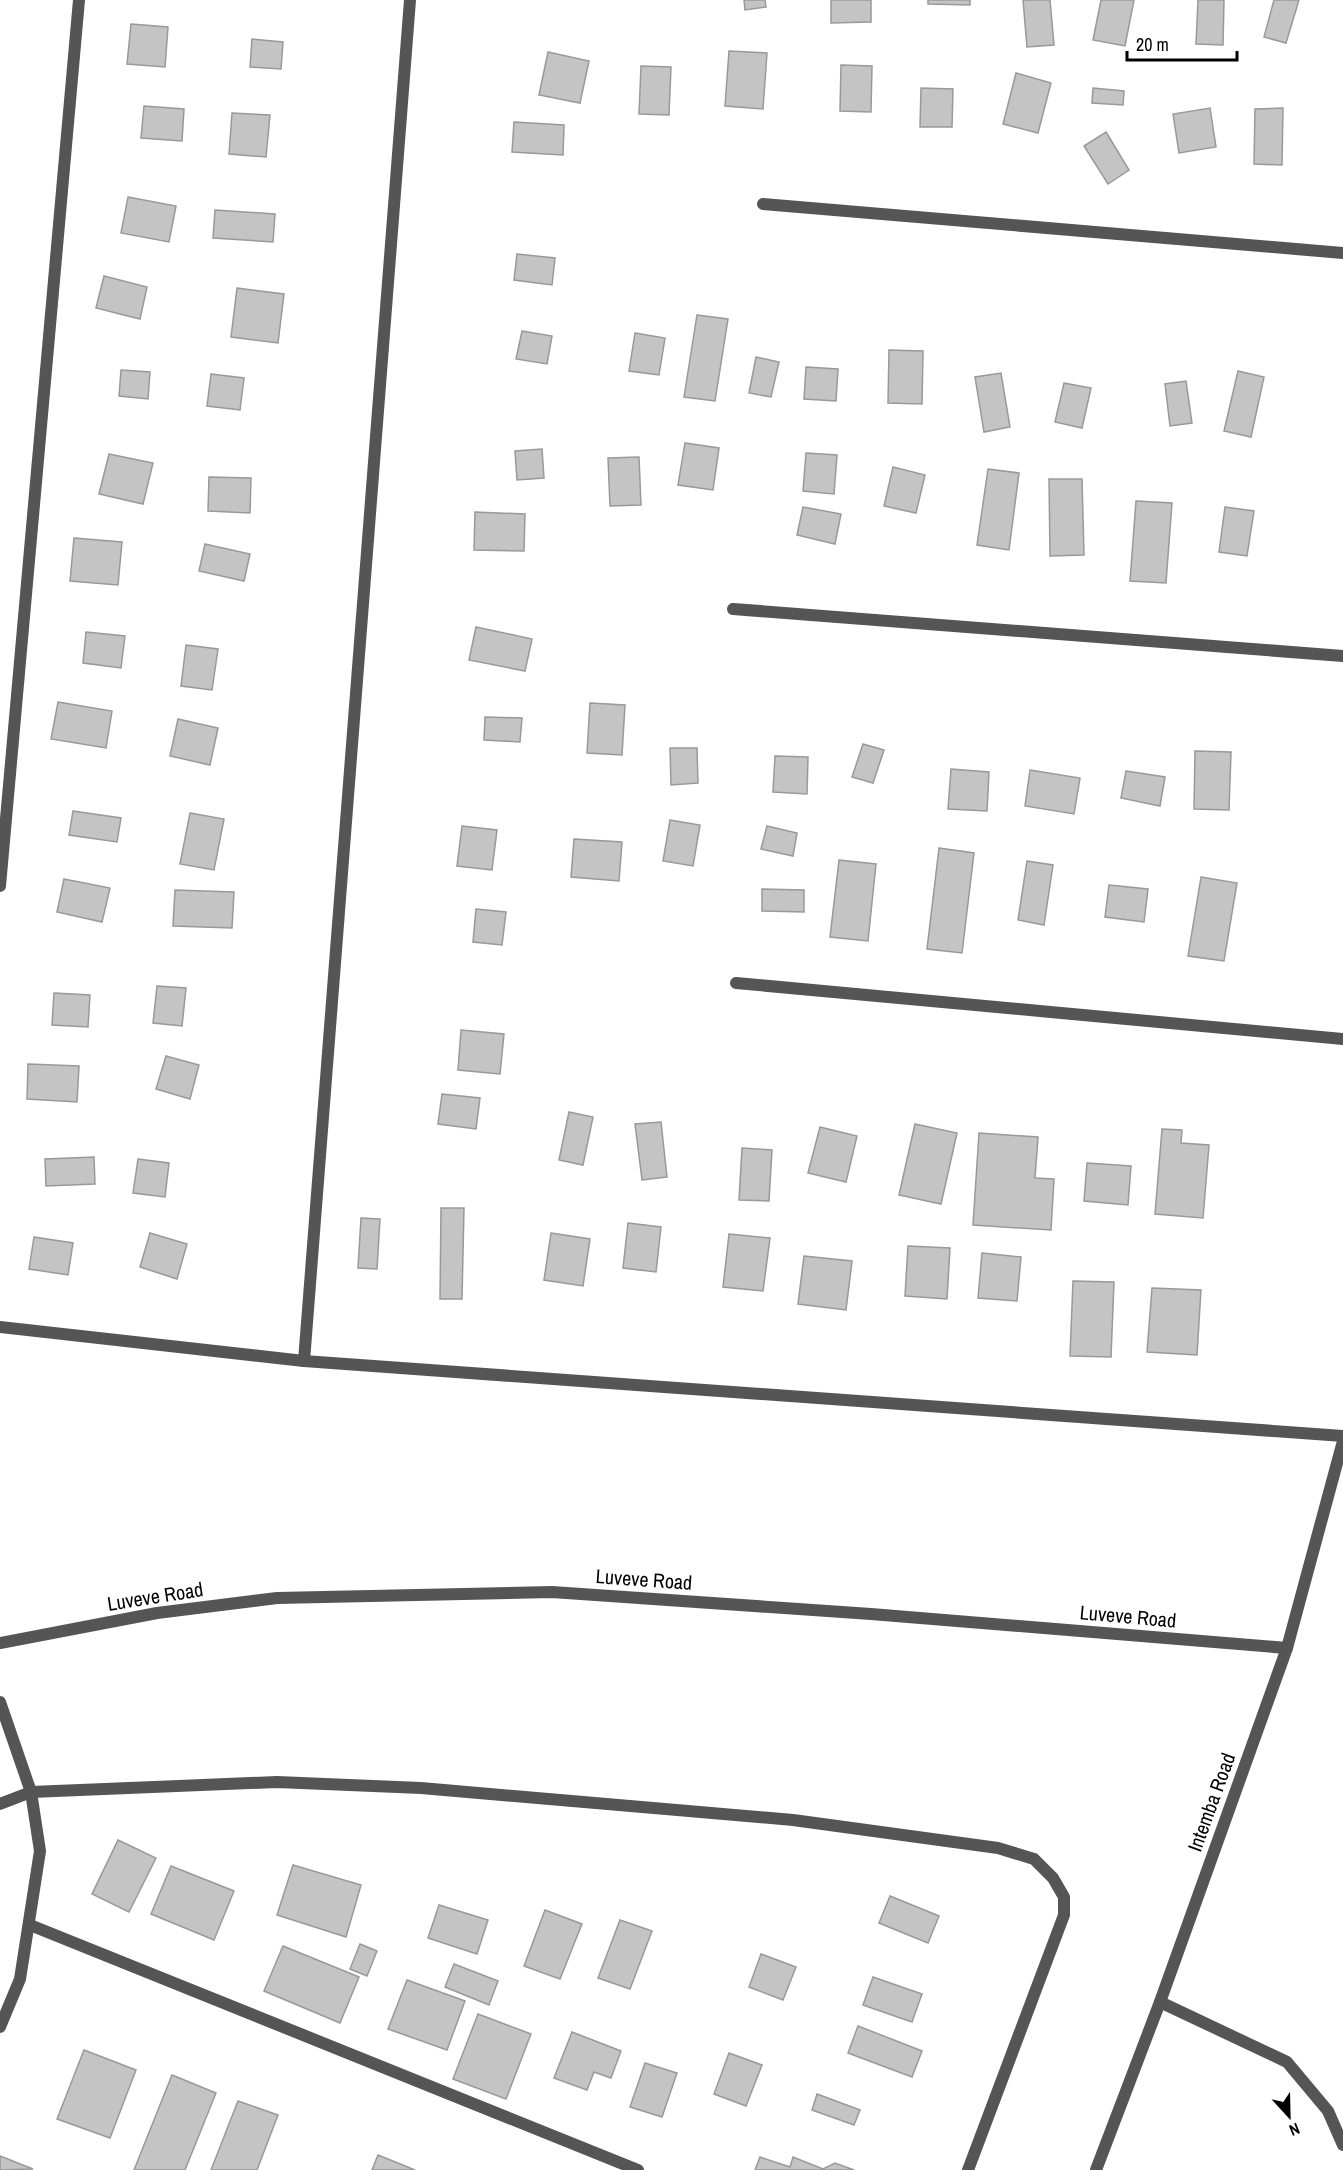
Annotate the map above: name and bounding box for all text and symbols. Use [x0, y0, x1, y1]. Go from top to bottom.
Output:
scale bar [1127, 24, 1236, 62]
text: 20 m [1136, 32, 1169, 57]
street label: Luveve Road [595, 1562, 693, 1596]
street label: Luveve Road [105, 1575, 205, 1617]
street label: Luveve Road [1079, 1598, 1177, 1634]
street label: Intemba Road [1181, 1749, 1241, 1855]
north arrow [1259, 2086, 1319, 2146]
text: N [1286, 2118, 1303, 2142]

